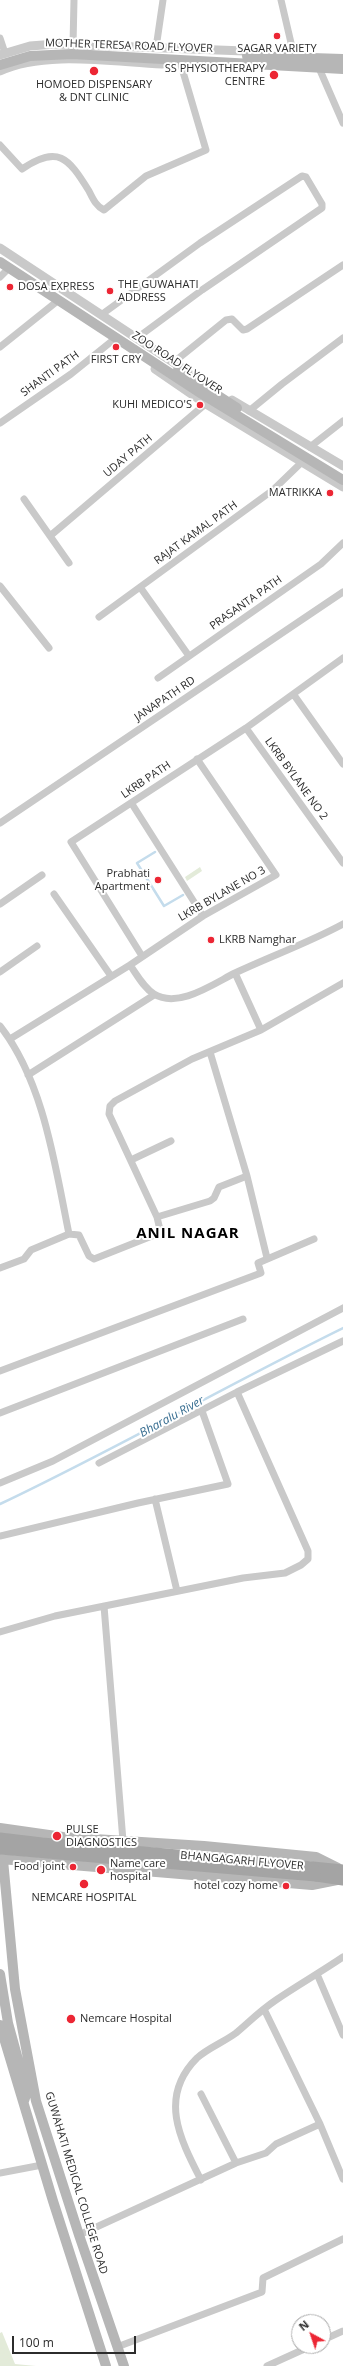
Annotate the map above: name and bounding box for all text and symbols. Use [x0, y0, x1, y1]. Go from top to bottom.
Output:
marker: SAGAR VARIETY [272, 31, 282, 41]
street label: MOTHER TERESA ROAD FLYOVER [45, 36, 213, 56]
place label: SAGAR VARIETY [237, 42, 317, 56]
place label: SS PHYSIOTHERAPY CENTRE [165, 62, 265, 88]
marker: HOMOED DISPENSARY & DNT CLINIC [88, 65, 100, 77]
marker: SS PHYSIOTHERAPY CENTRE [268, 69, 280, 81]
place label: HOMOED DISPENSARY & DNT CLINIC [36, 78, 152, 104]
place label: THE GUWAHATI ADDRESS [118, 278, 198, 304]
place label: DOSA EXPRESS [18, 280, 94, 294]
marker: DOSA EXPRESS [5, 282, 15, 292]
marker: THE GUWAHATI ADDRESS [105, 286, 115, 296]
street label: ZOO ROAD FLYOVER [129, 329, 225, 397]
marker: FIRST CRY [111, 342, 121, 352]
street label: SHANTI PATH [18, 348, 82, 400]
place label: FIRST CRY [91, 353, 141, 367]
place label: KUHI MEDICO'S [112, 398, 192, 412]
marker: KUHI MEDICO'S [195, 400, 205, 410]
street label: UDAY PATH [101, 432, 155, 480]
place label: MATRIKKA [269, 486, 322, 500]
marker: MATRIKKA [325, 488, 335, 498]
street label: RAJAT KAMAL PATH [152, 498, 240, 568]
street label: PRASANTA PATH [207, 573, 285, 633]
street label: JANAPATH RD [132, 674, 198, 724]
street label: LKRB BYLANE NO 2 [262, 735, 330, 823]
street label: LKRB PATH [119, 759, 173, 801]
street label: LKRB BYLANE NO 3 [176, 864, 268, 924]
place label: Prabhati Apartment [95, 867, 150, 893]
marker: Prabhati Apartment [153, 875, 163, 885]
place label: LKRB Namghar [219, 933, 296, 947]
marker: LKRB Namghar [206, 935, 216, 945]
district label: ANIL NAGAR [136, 1225, 240, 1243]
water label: Bharalu River [137, 1393, 207, 1441]
place label: PULSE DIAGNOSTICS [66, 1823, 137, 1849]
marker: PULSE DIAGNOSTICS [51, 1830, 63, 1842]
street label: BHANGAGARH FLYOVER [180, 1849, 304, 1873]
place label: Name care hospital [110, 1857, 166, 1883]
place label: Food joint [14, 1860, 65, 1874]
marker: Food joint [68, 1862, 78, 1872]
marker: Name care hospital [95, 1864, 107, 1876]
marker: NEMCARE HOSPITAL [78, 1878, 90, 1890]
place label: hotel cozy home [194, 1879, 278, 1893]
marker: hotel cozy home [281, 1881, 291, 1891]
place label: NEMCARE HOSPITAL [31, 1891, 137, 1905]
place label: Nemcare Hospital [80, 2012, 172, 2026]
marker: Nemcare Hospital [65, 2013, 77, 2025]
street label: GUWAHATI MEDICAL COLLEGE ROAD [42, 2090, 110, 2276]
north arrow [291, 2314, 331, 2354]
text: N [295, 2317, 312, 2334]
scale bar [14, 2328, 138, 2354]
text: 100 m [19, 2334, 54, 2351]

